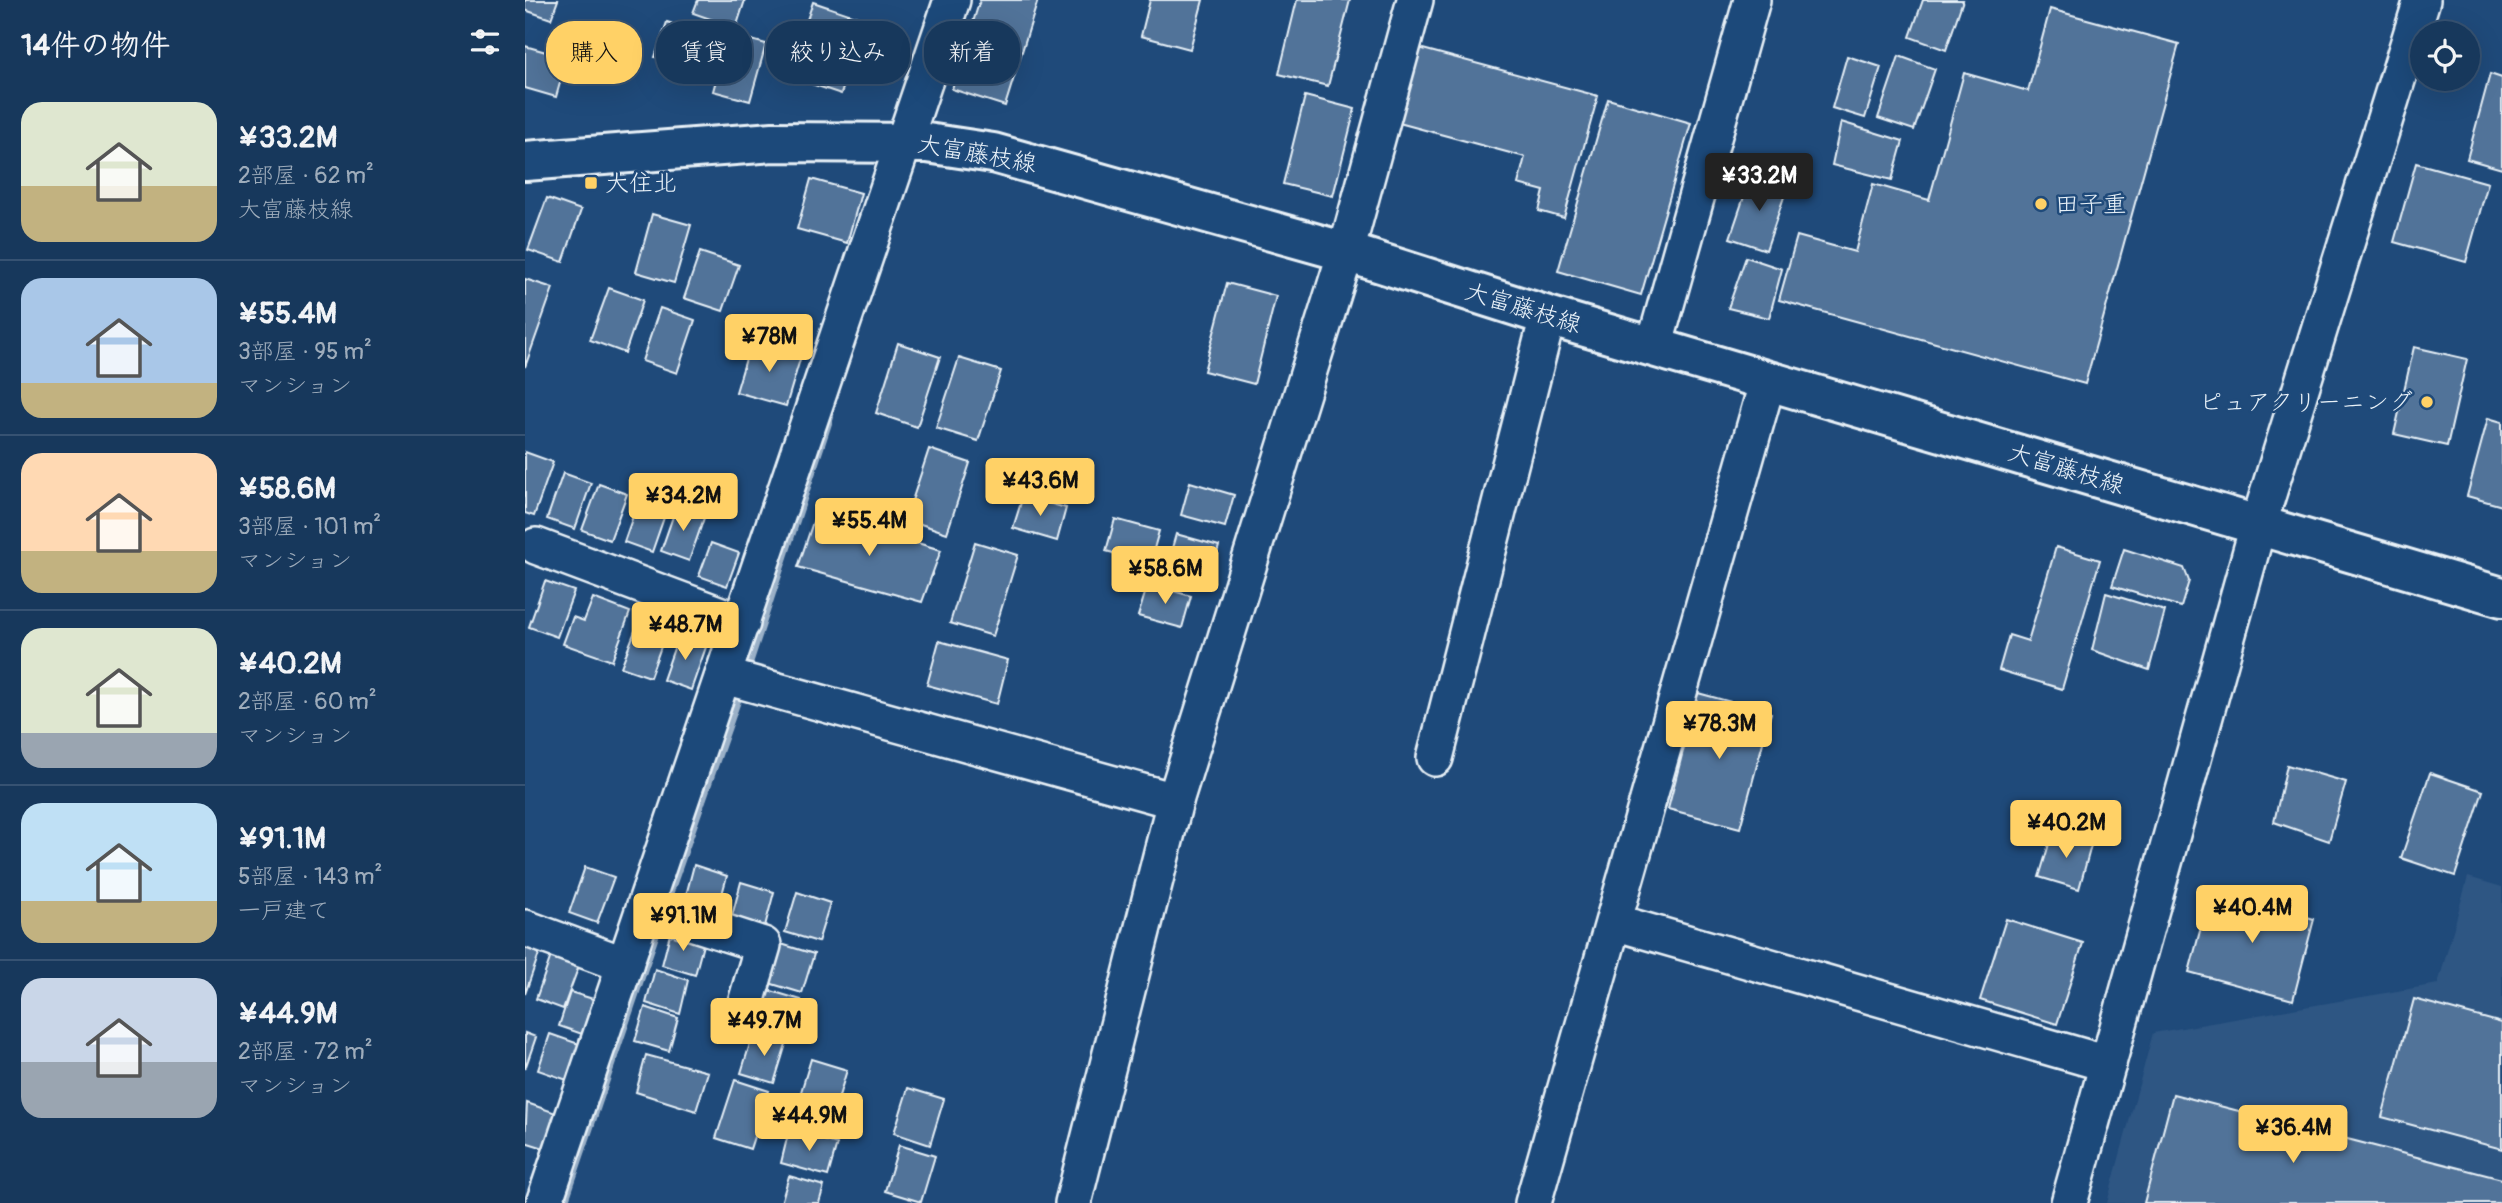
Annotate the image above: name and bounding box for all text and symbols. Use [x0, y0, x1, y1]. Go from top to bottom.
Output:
chip: 購入 [546, 21, 642, 84]
chip: 賃貸 [656, 21, 752, 84]
chip: 絞り込み [766, 21, 910, 84]
chip: 新着 [924, 21, 1020, 84]
map controls [2410, 21, 2480, 91]
button: locate [2410, 21, 2480, 91]
icon: filters [466, 23, 504, 61]
text: 14件の物件 [21, 27, 170, 64]
text: ¥33.2M [238, 119, 337, 156]
street label: 大富藤枝線 [915, 129, 1039, 179]
icon: home [77, 130, 161, 214]
pin: ¥33.2M [1702, 154, 1816, 213]
text: 2部屋 · 62 m² [238, 161, 374, 190]
text: ¥33.2M [1721, 161, 1797, 190]
place label: 大住北 [605, 169, 677, 198]
marker: 大住北 [583, 175, 599, 191]
place label: 田子重 [2055, 190, 2127, 219]
text: 大富藤枝線 [238, 195, 353, 224]
marker: 田子重 [2033, 196, 2049, 212]
street label: 大富藤枝線 [1461, 277, 1585, 339]
text: ¥55.4M [238, 295, 337, 332]
icon: home [77, 306, 161, 390]
pin: ¥78M [728, 314, 810, 374]
text: ¥78M [741, 322, 797, 351]
text: 3部屋 · 95 m² [238, 337, 372, 366]
text: マンション [238, 371, 352, 400]
place label: ピュアクリーニング [2198, 388, 2413, 417]
marker: ピュアクリーニング [2419, 394, 2435, 410]
street label: 大富藤枝線 [2004, 438, 2128, 500]
pin: ¥43.6M [983, 458, 1097, 518]
text: ¥43.6M [1001, 466, 1079, 495]
text: ¥58.6M [238, 470, 336, 507]
pin: ¥34.2M [626, 474, 740, 533]
icon: home [77, 481, 161, 565]
text: ¥34.2M [645, 481, 721, 510]
pin: ¥55.4M [812, 498, 926, 558]
text: ¥55.4M [831, 506, 907, 535]
text: 3部屋 · 101 m² [238, 512, 381, 541]
text: マンション [238, 546, 352, 575]
pin: ¥58.6M [1108, 546, 1222, 606]
text: ¥58.6M [1127, 554, 1203, 583]
pin: ¥48.7M [628, 602, 742, 662]
text: ¥48.7M [648, 610, 722, 639]
text: ¥40.2M [238, 645, 342, 682]
icon: home [77, 656, 161, 740]
text: 2部屋 · 60 m² [238, 687, 377, 716]
pin: ¥78.3M [1662, 702, 1776, 761]
text: ¥78.3M [1682, 709, 1756, 738]
text: マンション [238, 721, 352, 750]
pin: ¥40.2M [2009, 800, 2123, 860]
text: ¥40.2M [2026, 808, 2106, 837]
text: ¥91.1M [238, 820, 326, 857]
icon: home [77, 831, 161, 915]
text: 5部屋 · 143 m² [238, 862, 382, 891]
pin: ¥40.4M [2195, 886, 2309, 945]
text: ¥40.4M [2212, 893, 2292, 922]
pin: ¥91.1M [626, 894, 740, 953]
text: 一戸建て [238, 896, 330, 925]
text: ¥91.1M [649, 901, 717, 930]
text: ¥44.9M [238, 995, 337, 1032]
pin: ¥49.7M [707, 998, 821, 1058]
icon: home [77, 1006, 161, 1090]
text: ¥49.7M [727, 1006, 801, 1035]
text: 2部屋 · 72 m² [238, 1037, 373, 1066]
text: マンション [238, 1071, 352, 1100]
pin: ¥44.9M [752, 1094, 866, 1153]
text: ¥44.9M [771, 1101, 847, 1130]
pin: ¥36.4M [2236, 1106, 2350, 1165]
text: ¥36.4M [2254, 1113, 2332, 1142]

